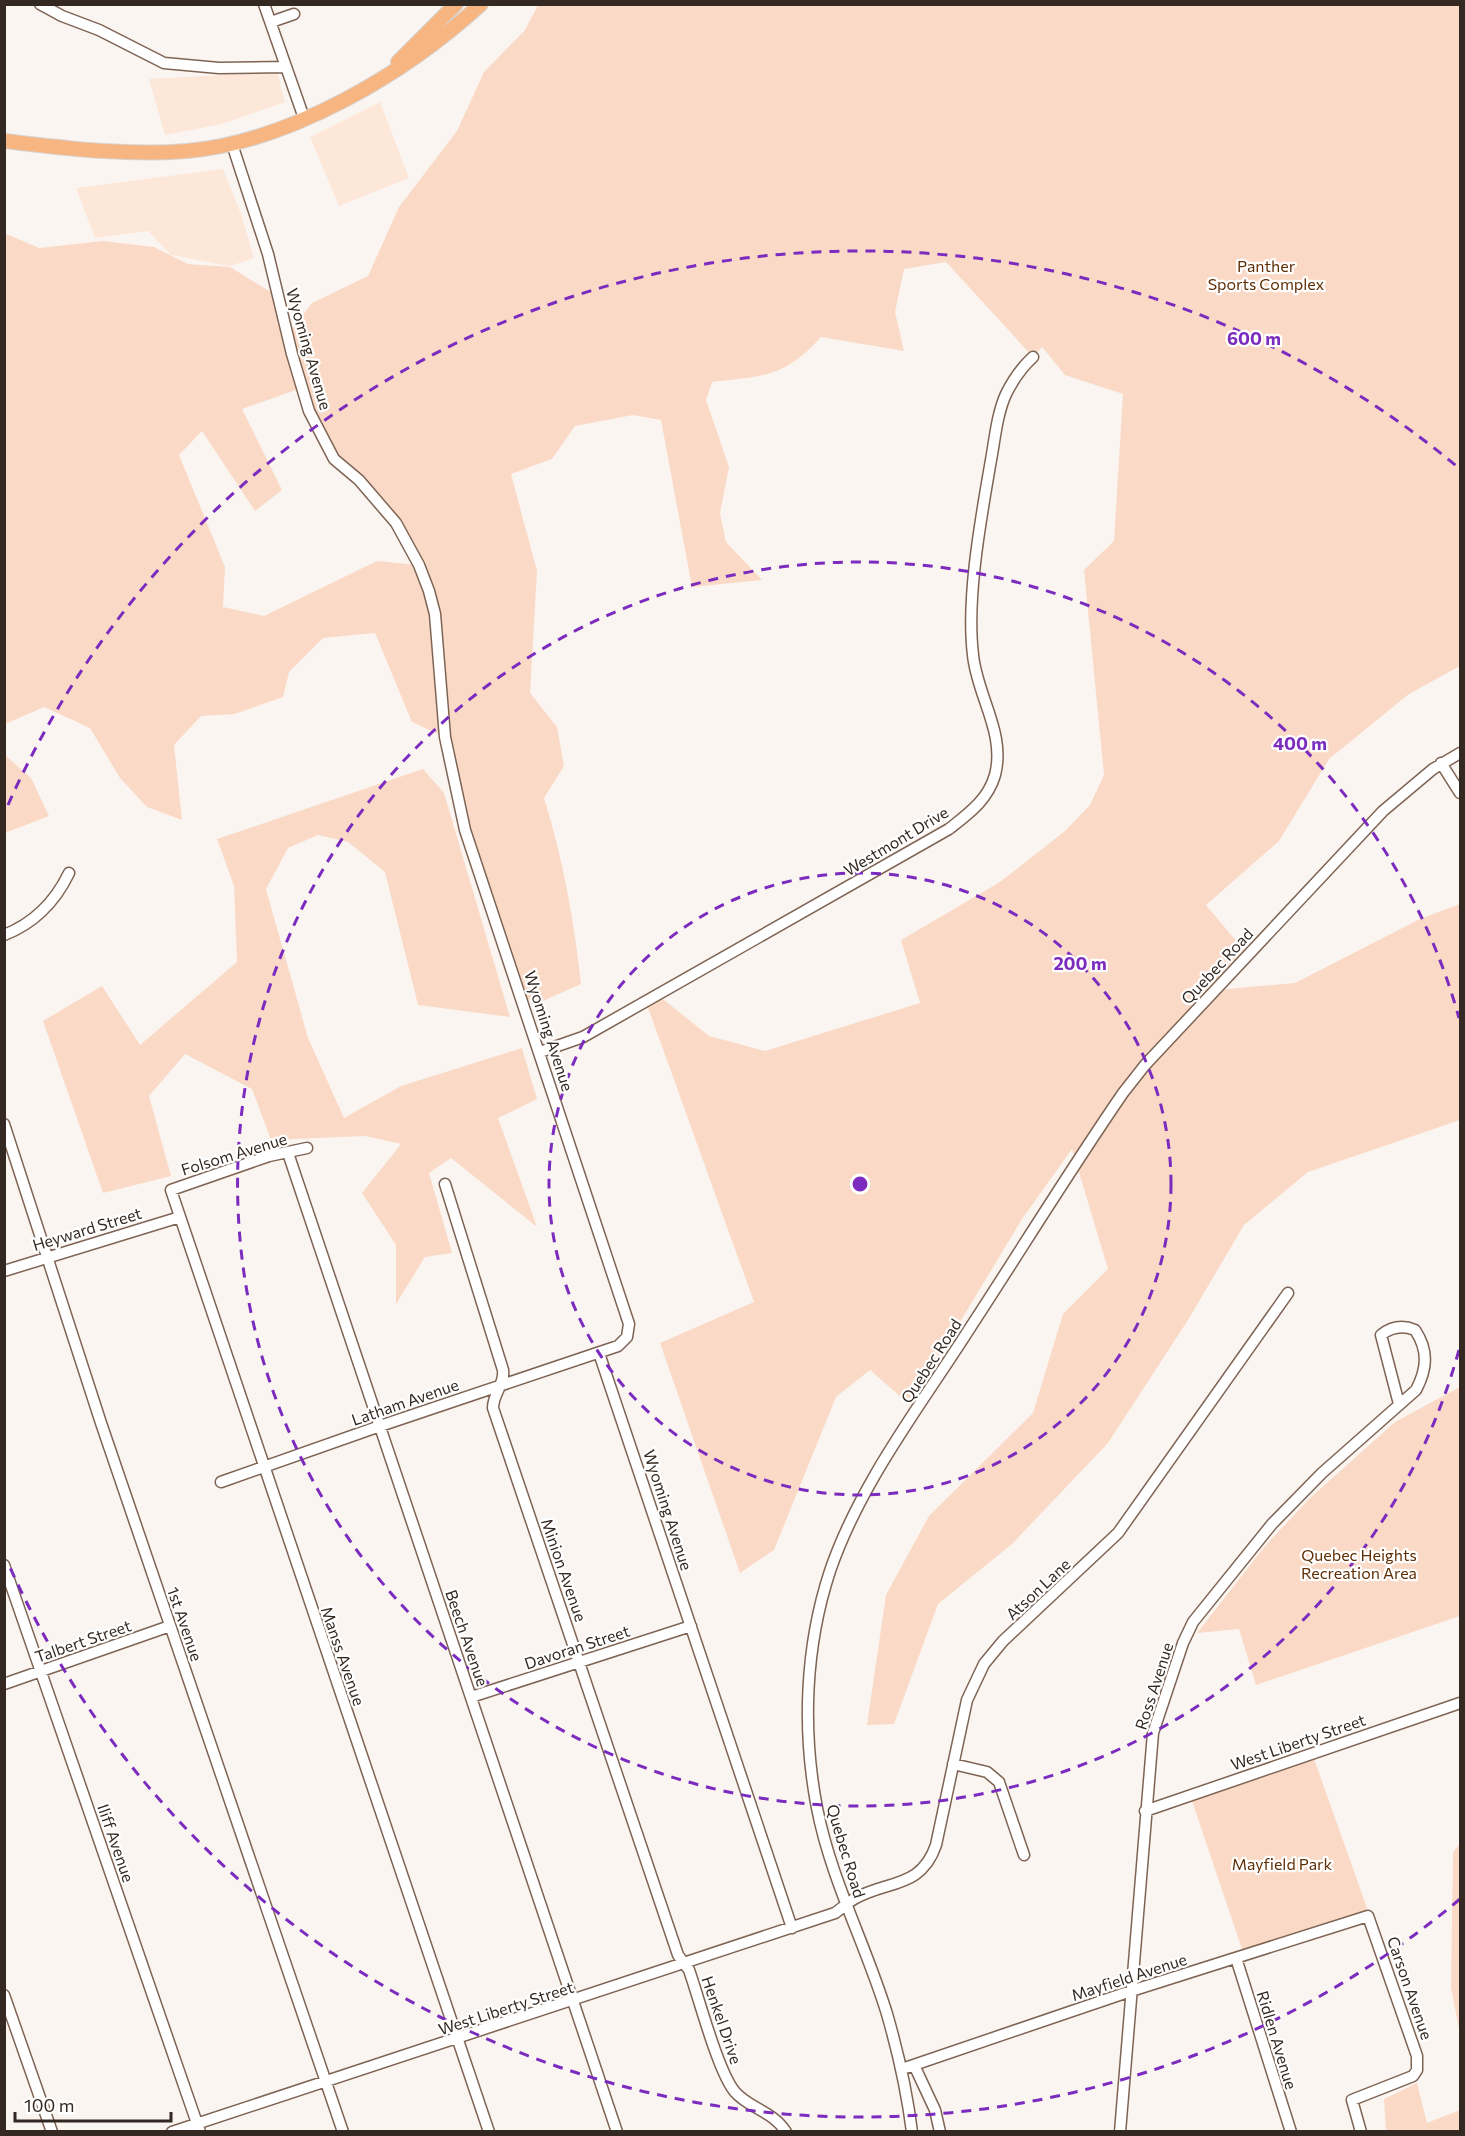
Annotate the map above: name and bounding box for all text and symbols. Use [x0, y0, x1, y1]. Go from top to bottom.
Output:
park label: Panther Sports Complex [1208, 256, 1325, 293]
street label: Wyoming Avenue [283, 286, 336, 412]
text: 600 m [1227, 327, 1281, 349]
text: 400 m [1273, 732, 1327, 754]
street label: Westmont Drive [840, 802, 951, 879]
street label: Quebec Road [1177, 924, 1257, 1008]
text: 200 m [1053, 952, 1107, 974]
street label: Wyoming Avenue [521, 968, 578, 1094]
street label: Folsom Avenue [179, 1128, 289, 1179]
centre of rings [850, 1174, 870, 1194]
street label: Heyward Street [30, 1203, 144, 1254]
street label: Quebec Road [896, 1315, 965, 1406]
street label: Latham Avenue [349, 1374, 461, 1429]
street label: Wyoming Avenue [640, 1447, 697, 1573]
street label: Minion Avenue [538, 1516, 591, 1624]
park label: Quebec Heights Recreation Area [1301, 1545, 1417, 1582]
street label: Atson Lane [1001, 1554, 1074, 1623]
street label: 1st Avenue [164, 1584, 207, 1663]
street label: Beech Avenue [442, 1587, 493, 1689]
street label: Manss Avenue [318, 1604, 369, 1708]
street label: Talbert Street [32, 1615, 134, 1666]
street label: Davoran Street [522, 1620, 632, 1672]
street label: Ross Avenue [1130, 1640, 1177, 1732]
street label: West Liberty Street [1228, 1709, 1368, 1773]
street label: Iliff Avenue [94, 1801, 139, 1884]
street label: Quebec Road [823, 1802, 870, 1900]
park label: Mayfield Park [1232, 1854, 1332, 1873]
street label: Carson Avenue [1384, 1934, 1437, 2042]
street label: Mayfield Avenue [1069, 1949, 1189, 2004]
street label: Henkel Drive [698, 1973, 746, 2066]
street label: West Liberty Street [436, 1977, 576, 2038]
street label: Ridlen Avenue [1253, 1988, 1301, 2091]
scale bar [15, 2085, 171, 2123]
text: 100 m [24, 2094, 74, 2116]

